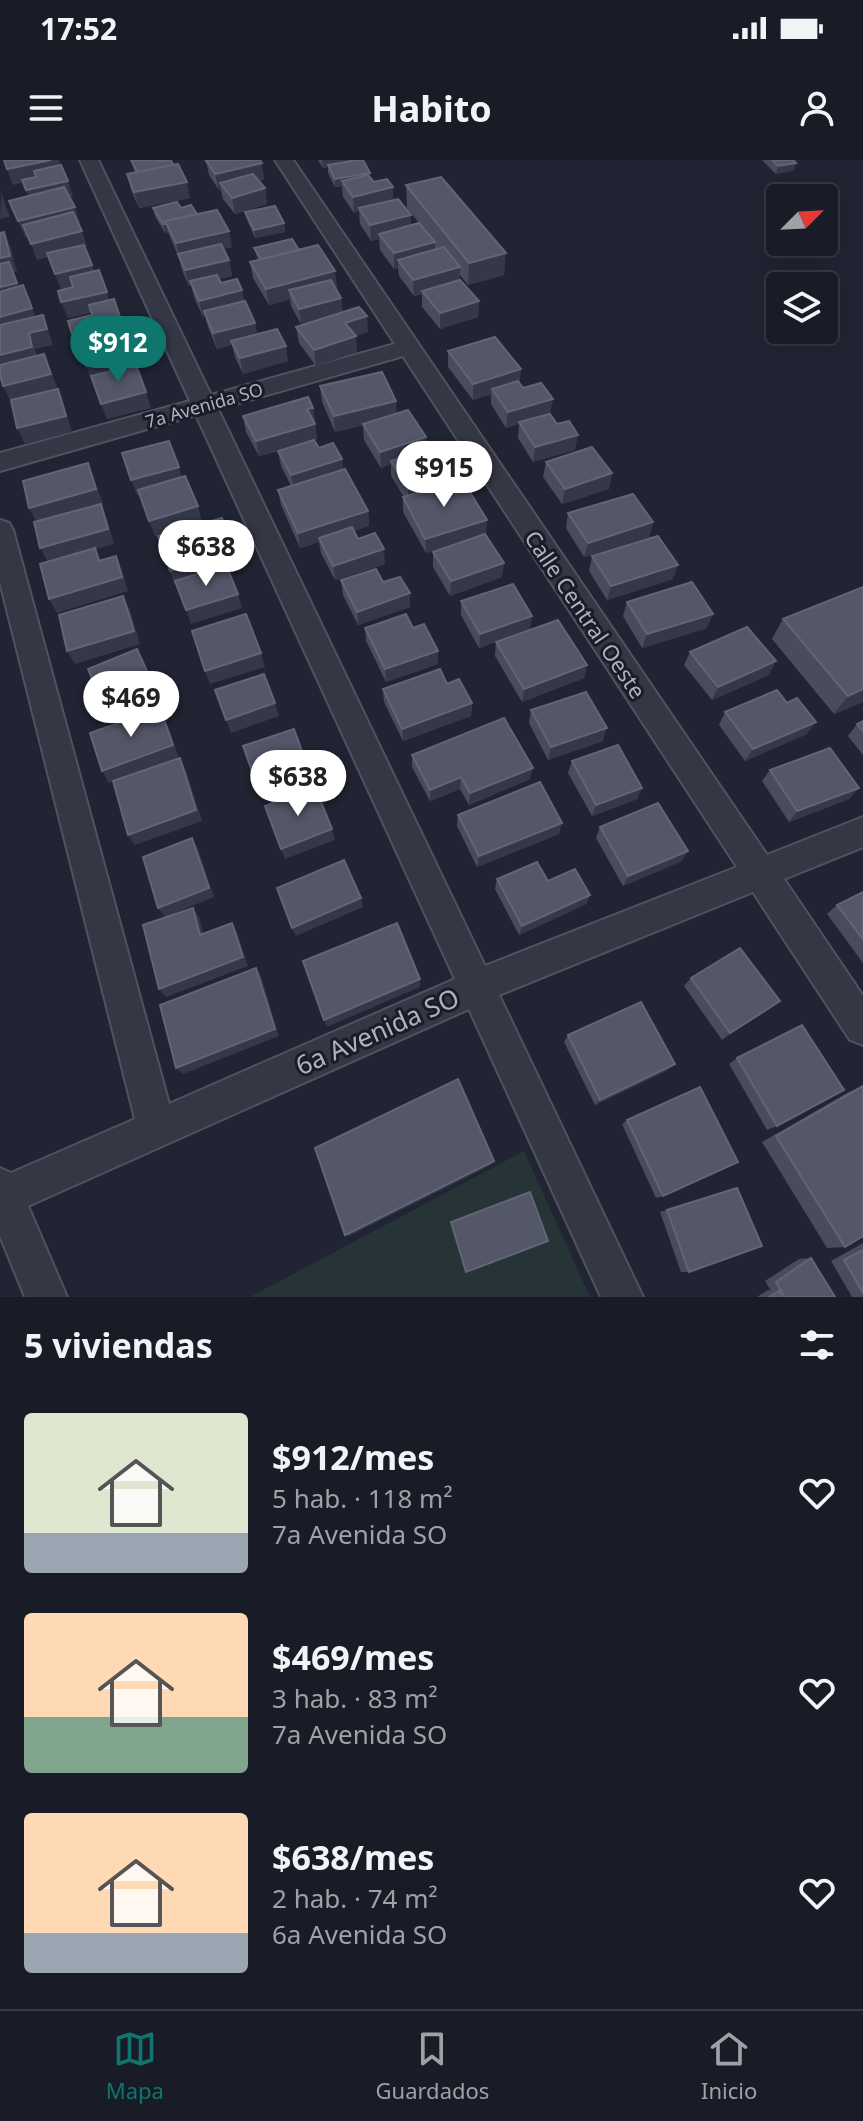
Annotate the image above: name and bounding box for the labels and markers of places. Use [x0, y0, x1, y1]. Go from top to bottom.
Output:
pin: $912 [71, 316, 165, 384]
pin: $915 [397, 441, 491, 509]
pin: $638 [159, 520, 253, 588]
pin: $469 [84, 671, 178, 739]
pin: $638 [251, 750, 345, 818]

